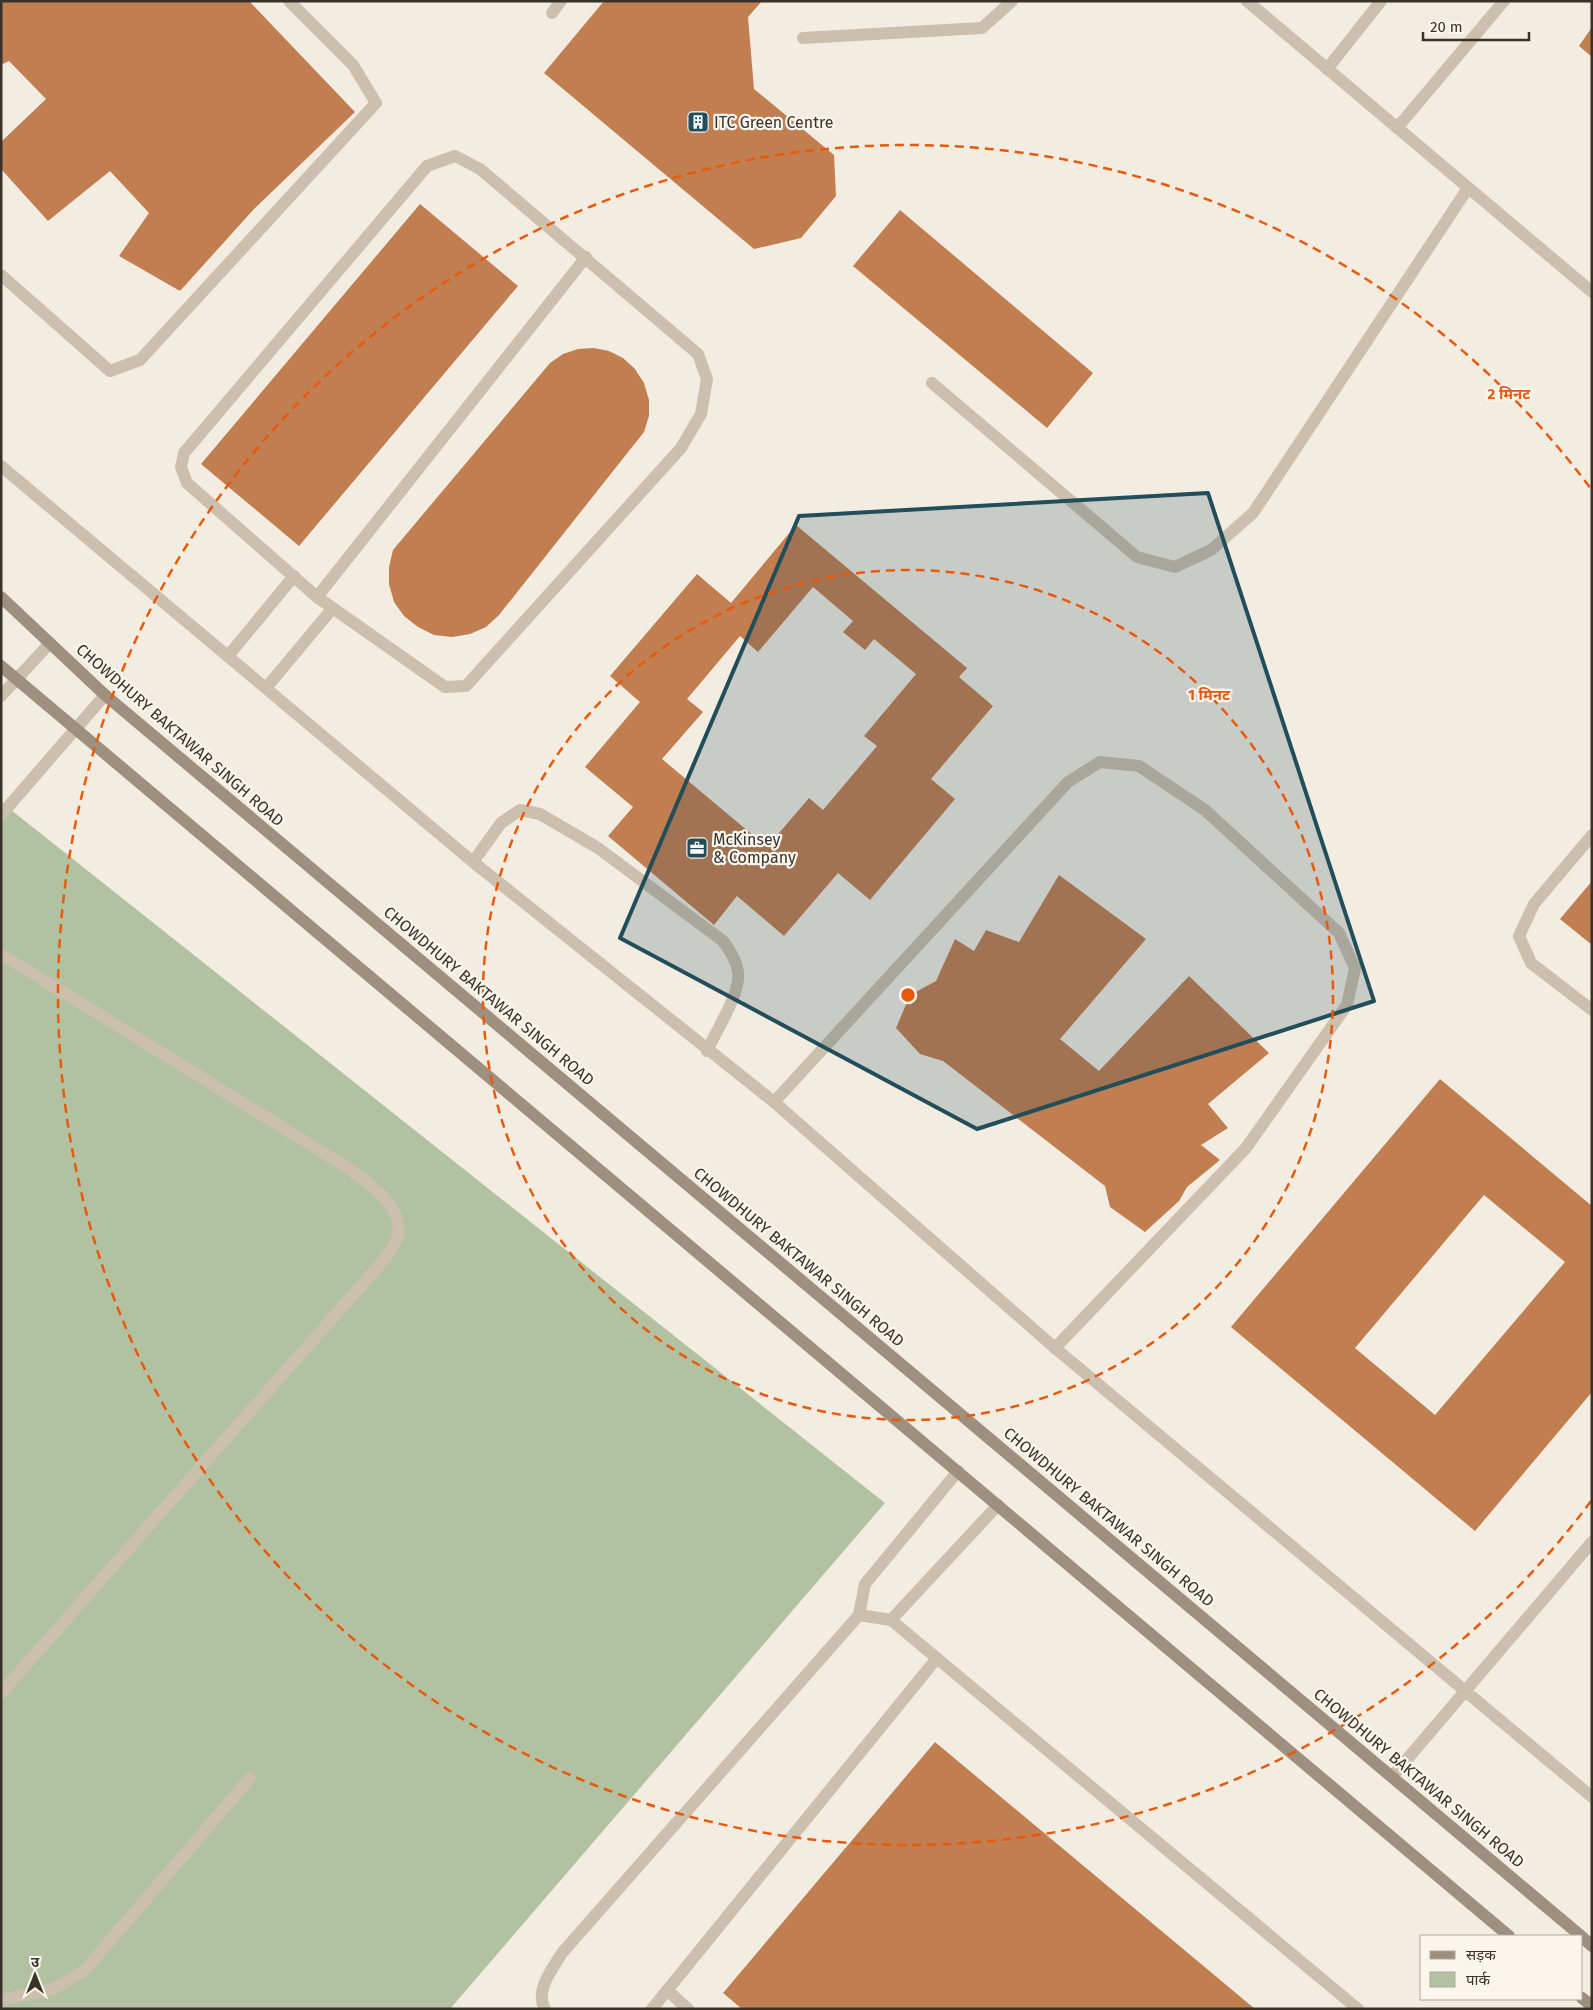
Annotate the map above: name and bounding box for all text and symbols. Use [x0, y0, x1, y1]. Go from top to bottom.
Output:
scale bar [1423, 10, 1529, 42]
text: 20 m [1430, 18, 1463, 36]
building icon: ITC Green Centre [686, 110, 710, 134]
place label: ITC Green Centre [714, 113, 833, 132]
text: 2 मिनट [1488, 385, 1531, 403]
street label: CHOWDHURY BAKTAWAR SINGH ROAD [72, 640, 288, 830]
text: 1 मिनट [1188, 686, 1231, 704]
place label: McKinsey & Company [713, 830, 796, 867]
office icon: McKinsey & Company [685, 836, 709, 860]
street label: CHOWDHURY BAKTAWAR SINGH ROAD [380, 902, 598, 1090]
centre of rings [899, 986, 917, 1004]
street label: CHOWDHURY BAKTAWAR SINGH ROAD [690, 1163, 908, 1351]
street label: CHOWDHURY BAKTAWAR SINGH ROAD [1000, 1423, 1218, 1611]
street label: CHOWDHURY BAKTAWAR SINGH ROAD [1310, 1684, 1528, 1872]
legend [1420, 1935, 1583, 2000]
text: सड़क [1466, 1946, 1496, 1964]
north arrow [10, 1950, 60, 2000]
text: उ [31, 1954, 40, 1971]
text: पार्क [1466, 1971, 1490, 1989]

